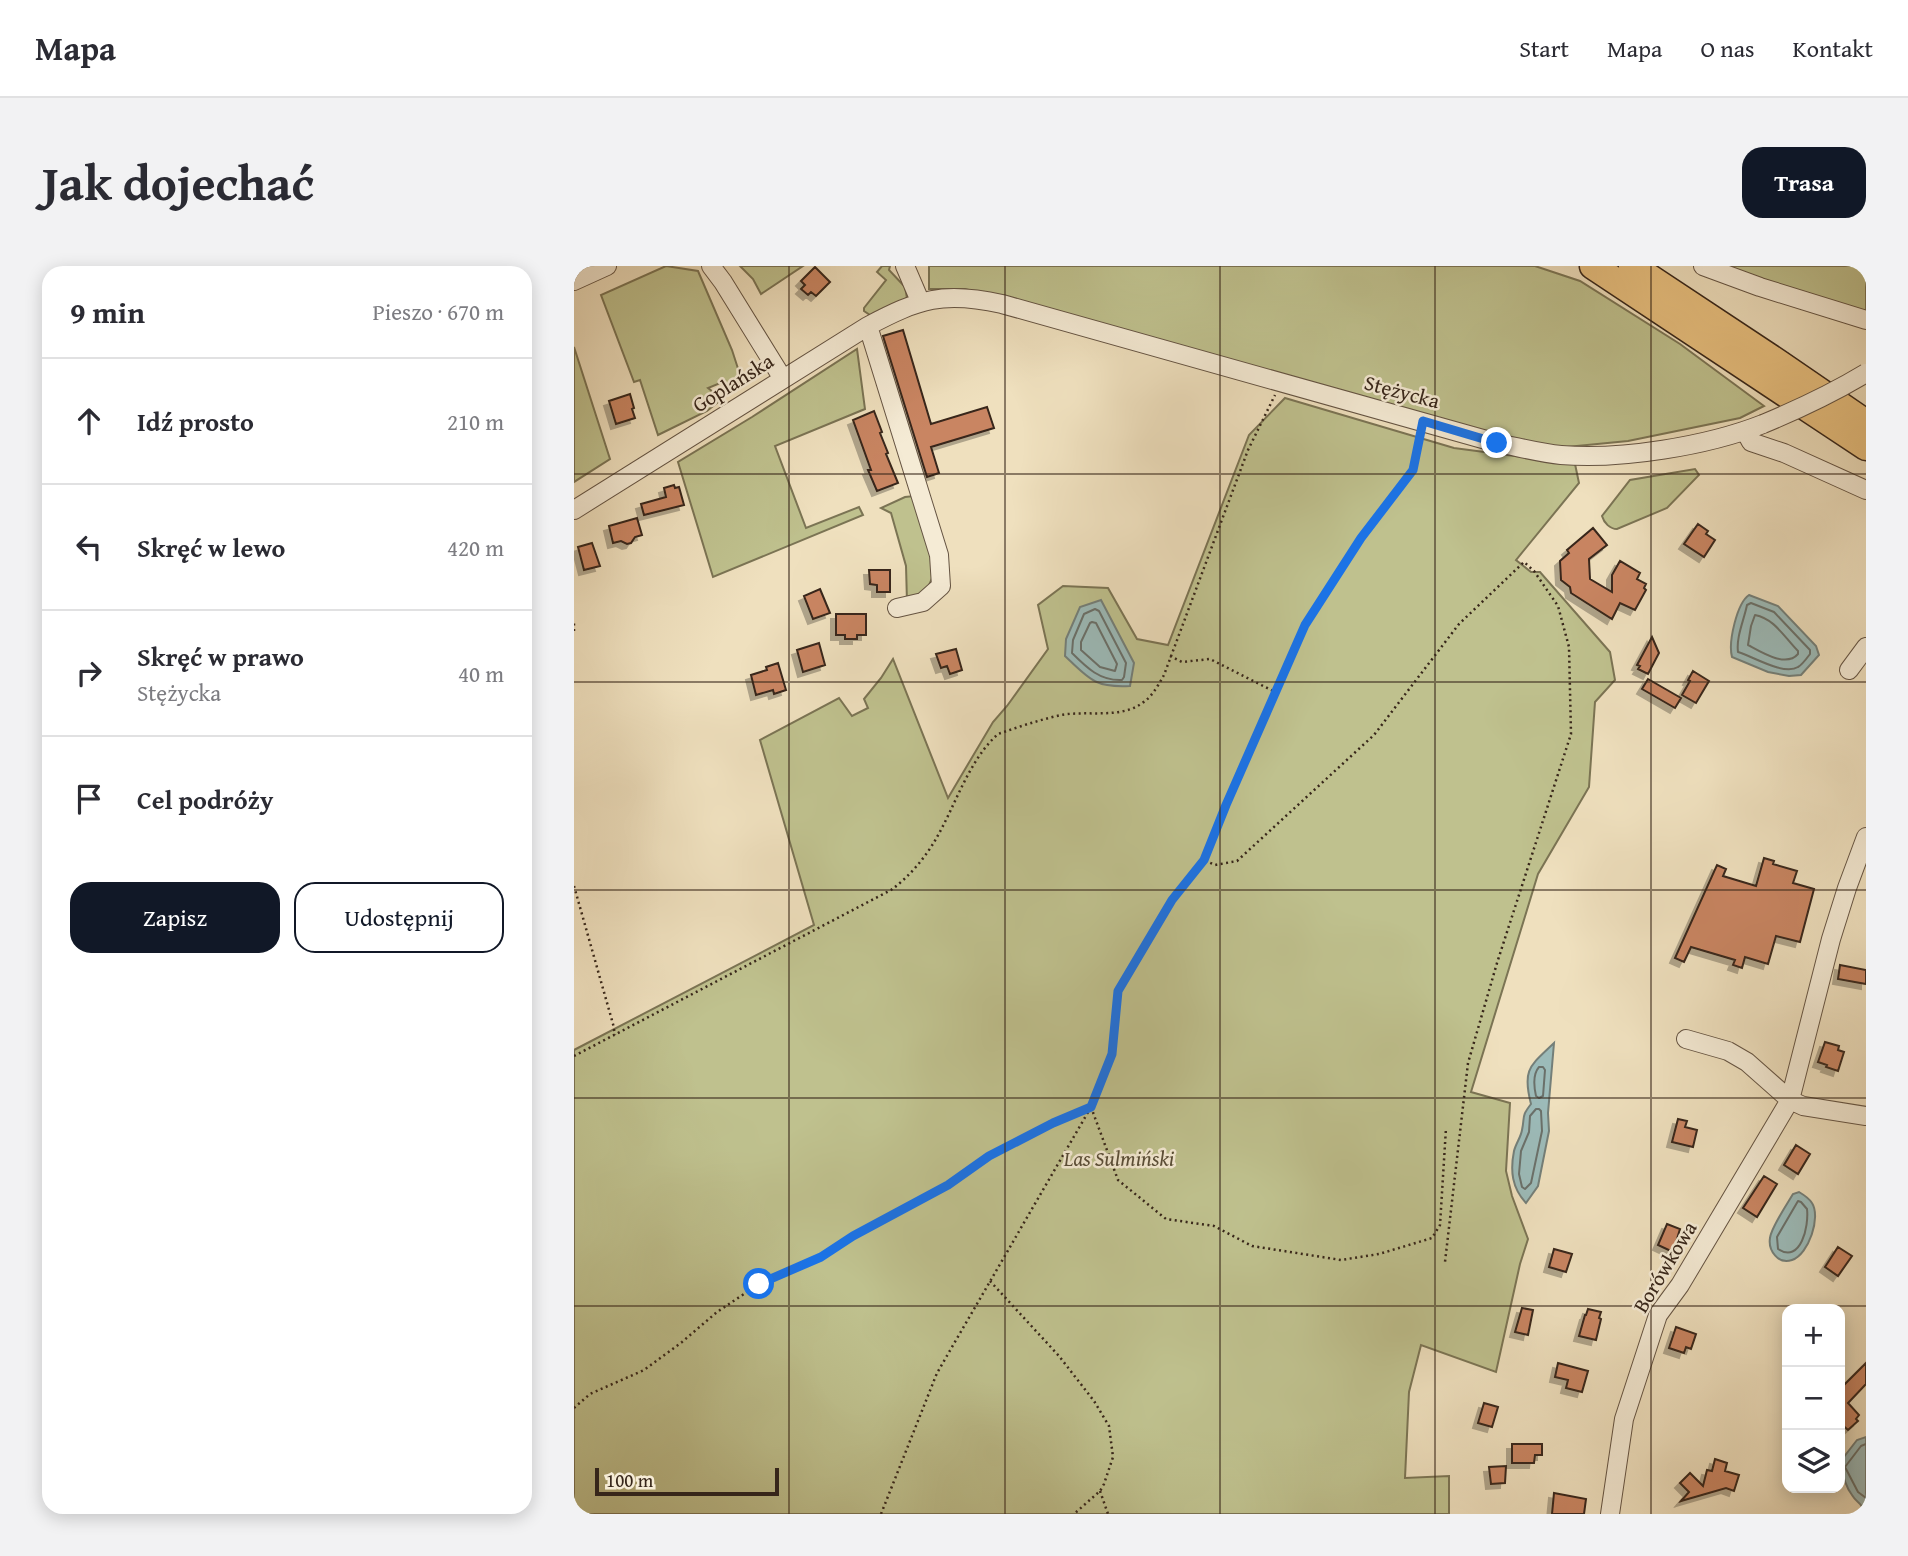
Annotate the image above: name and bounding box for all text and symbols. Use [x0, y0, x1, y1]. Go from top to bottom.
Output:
text: Mapa [35, 24, 116, 72]
text: Start [1519, 31, 1569, 66]
text: Mapa [1607, 31, 1662, 66]
text: O nas [1700, 31, 1755, 66]
text: Kontakt [1793, 31, 1873, 66]
text: Jak dojechać [42, 146, 314, 218]
button: Trasa [1742, 147, 1866, 218]
text: 9 min [70, 290, 145, 334]
text: Pieszo · 670 m [372, 295, 504, 328]
street label: Goplańska [686, 345, 780, 420]
street label: Stężycka [1361, 367, 1443, 416]
icon: ahead [70, 402, 108, 440]
text: Idź prosto [137, 402, 254, 441]
text: 210 m [447, 405, 504, 438]
route end [1481, 427, 1512, 458]
icon: left [70, 528, 108, 566]
text: Skręć w lewo [137, 528, 285, 567]
text: 420 m [447, 531, 504, 564]
text: Skręć w prawo [137, 637, 304, 676]
icon: right [70, 654, 108, 692]
text: 40 m [458, 657, 504, 690]
text: Stężycka [137, 676, 221, 709]
icon: arrive [70, 780, 108, 818]
text: Cel podróży [137, 780, 273, 819]
button: Zapisz [70, 882, 280, 953]
button: Udostępnij [294, 882, 504, 953]
park label: Las Sulmiński [1063, 1143, 1175, 1174]
street label: Borówkowa [1625, 1215, 1704, 1318]
route start [743, 1268, 774, 1299]
map controls [1782, 1304, 1845, 1493]
button: + [1782, 1304, 1845, 1367]
button: − [1782, 1367, 1845, 1430]
button: layers [1782, 1430, 1845, 1493]
scale bar [595, 1465, 779, 1497]
text: 100 m [606, 1466, 653, 1494]

